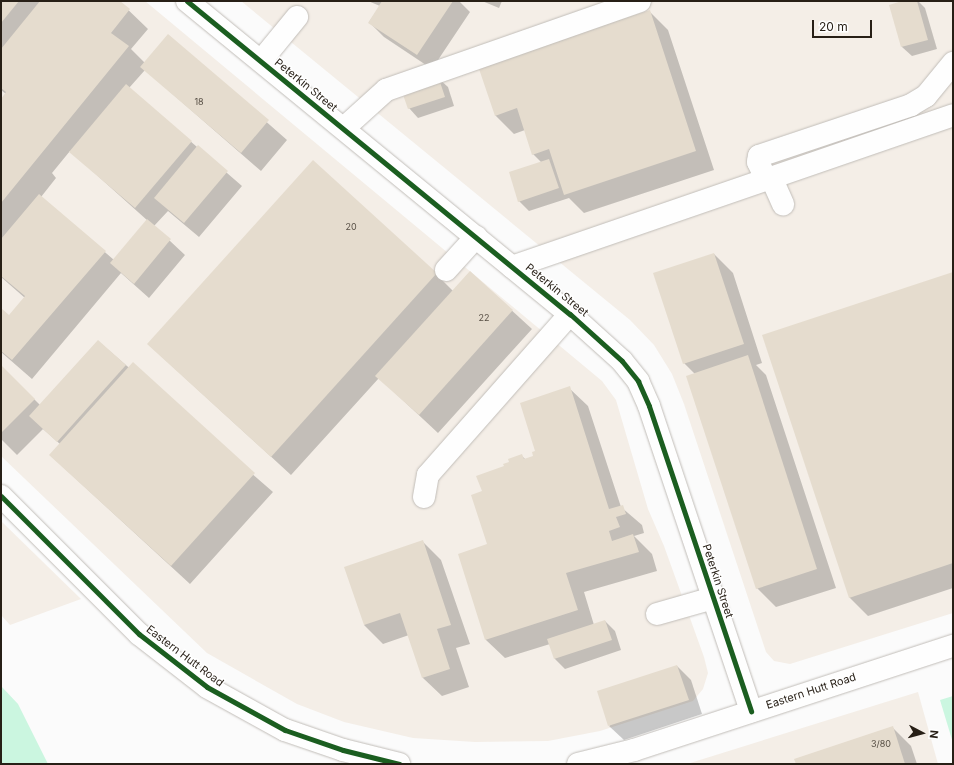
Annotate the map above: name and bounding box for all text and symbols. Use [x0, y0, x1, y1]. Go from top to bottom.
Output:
scale bar [814, 12, 874, 38]
text: 20 m [819, 19, 848, 34]
street label: Peterkin Street [272, 56, 340, 114]
house number: 18 [194, 97, 204, 107]
house number: 20 [345, 222, 357, 232]
street label: Peterkin Street [523, 261, 591, 319]
house number: 22 [479, 313, 489, 323]
street label: Peterkin Street [700, 542, 736, 620]
street label: Eastern Hutt Road [144, 623, 226, 689]
street label: Eastern Hutt Road [764, 670, 858, 712]
north arrow [902, 713, 942, 753]
text: N [927, 729, 941, 739]
house number: 3/80 [871, 739, 891, 749]

